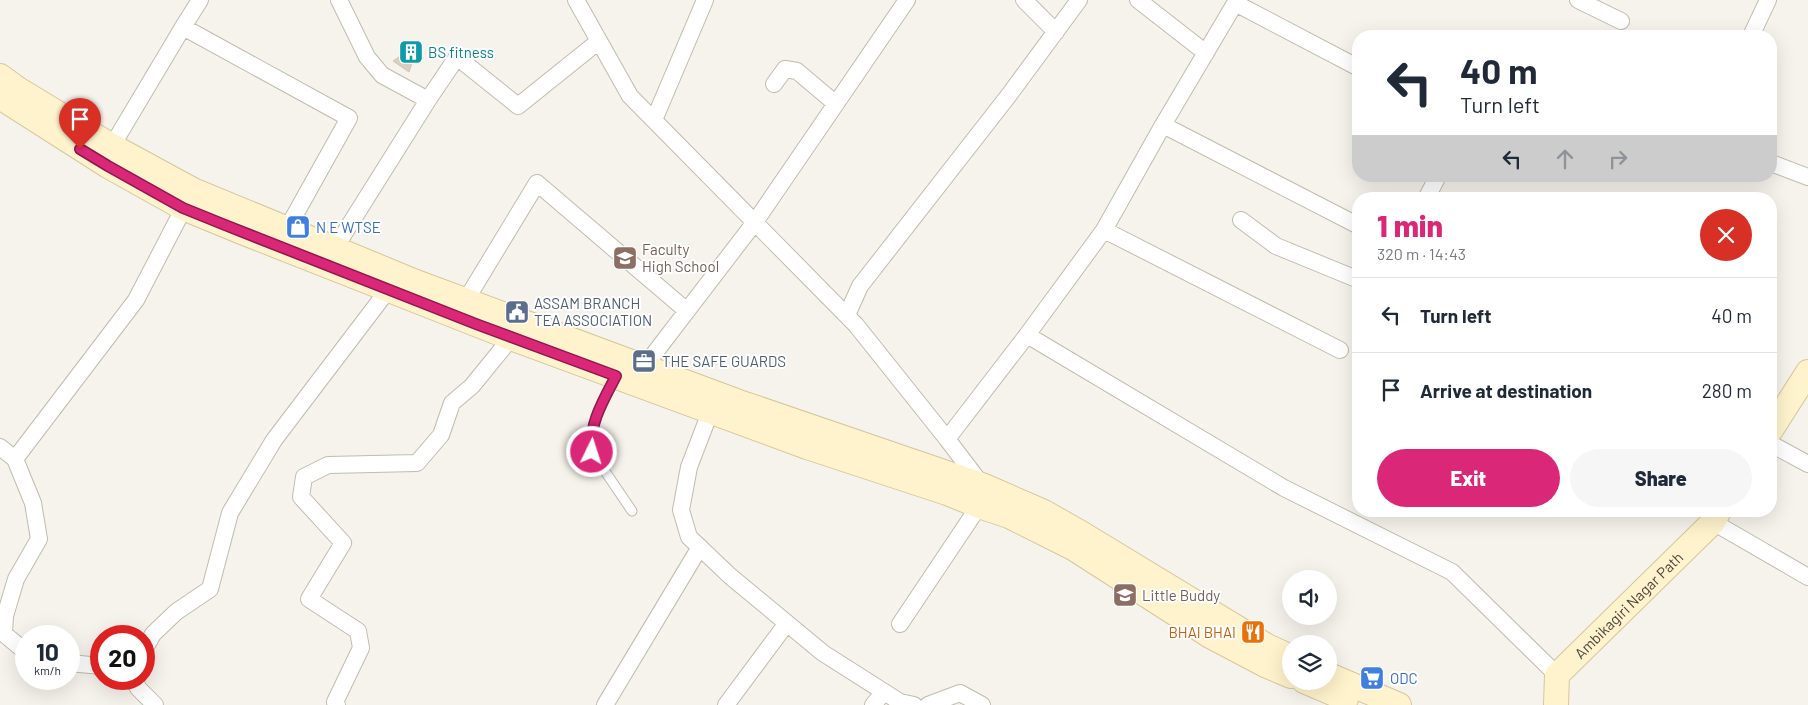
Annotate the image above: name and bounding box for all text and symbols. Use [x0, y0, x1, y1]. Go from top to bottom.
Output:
building icon: BS fitness [398, 39, 424, 65]
place label: BS fitness [428, 43, 494, 61]
text: 40 m [1460, 49, 1537, 91]
icon: left [1377, 50, 1442, 115]
text: Turn left [1460, 91, 1540, 117]
pin [59, 98, 101, 149]
icon: arrive [66, 105, 94, 133]
icon: left [1498, 145, 1526, 173]
icon: ahead [1551, 145, 1579, 173]
icon: right [1604, 145, 1632, 173]
text: 1 min [1377, 207, 1443, 243]
button: close [1700, 209, 1752, 261]
shop icon: N E WTSE [285, 214, 311, 240]
place label: N E WTSE [316, 218, 381, 236]
place label: Faculty High School [642, 240, 719, 275]
text: 320 m · 14:43 [1377, 244, 1466, 263]
school or university icon: Faculty High School [612, 245, 638, 271]
place label: ASSAM BRANCH TEA ASSOCIATION [534, 294, 652, 329]
public building icon: ASSAM BRANCH TEA ASSOCIATION [504, 299, 530, 325]
icon: left [1377, 301, 1405, 329]
text: Turn left [1420, 304, 1491, 327]
text: 40 m [1711, 304, 1752, 327]
office icon: THE SAFE GUARDS [631, 348, 657, 374]
place label: THE SAFE GUARDS [662, 352, 786, 370]
icon: arrive [1377, 376, 1405, 404]
text: Arrive at destination [1420, 379, 1592, 402]
text: 280 m [1702, 379, 1752, 402]
position arrow [565, 425, 617, 477]
button: Exit [1377, 449, 1560, 507]
button: Share [1570, 449, 1752, 507]
street label: Ambikagiri Nagar Path [1570, 548, 1686, 662]
map controls [1282, 570, 1337, 690]
button: sound [1282, 570, 1337, 625]
school or university icon: Little Buddy [1112, 582, 1138, 608]
place label: Little Buddy [1142, 586, 1220, 604]
restaurant icon: BHAI BHAI [1240, 619, 1266, 645]
place label: BHAI BHAI [1168, 623, 1236, 641]
speed limit sign: 20 [90, 625, 155, 690]
button: layers [1282, 635, 1337, 690]
text: 10 [36, 636, 59, 666]
text: km/h [34, 663, 61, 677]
supermarket icon: ODC [1359, 665, 1385, 691]
place label: ODC [1390, 669, 1418, 687]

